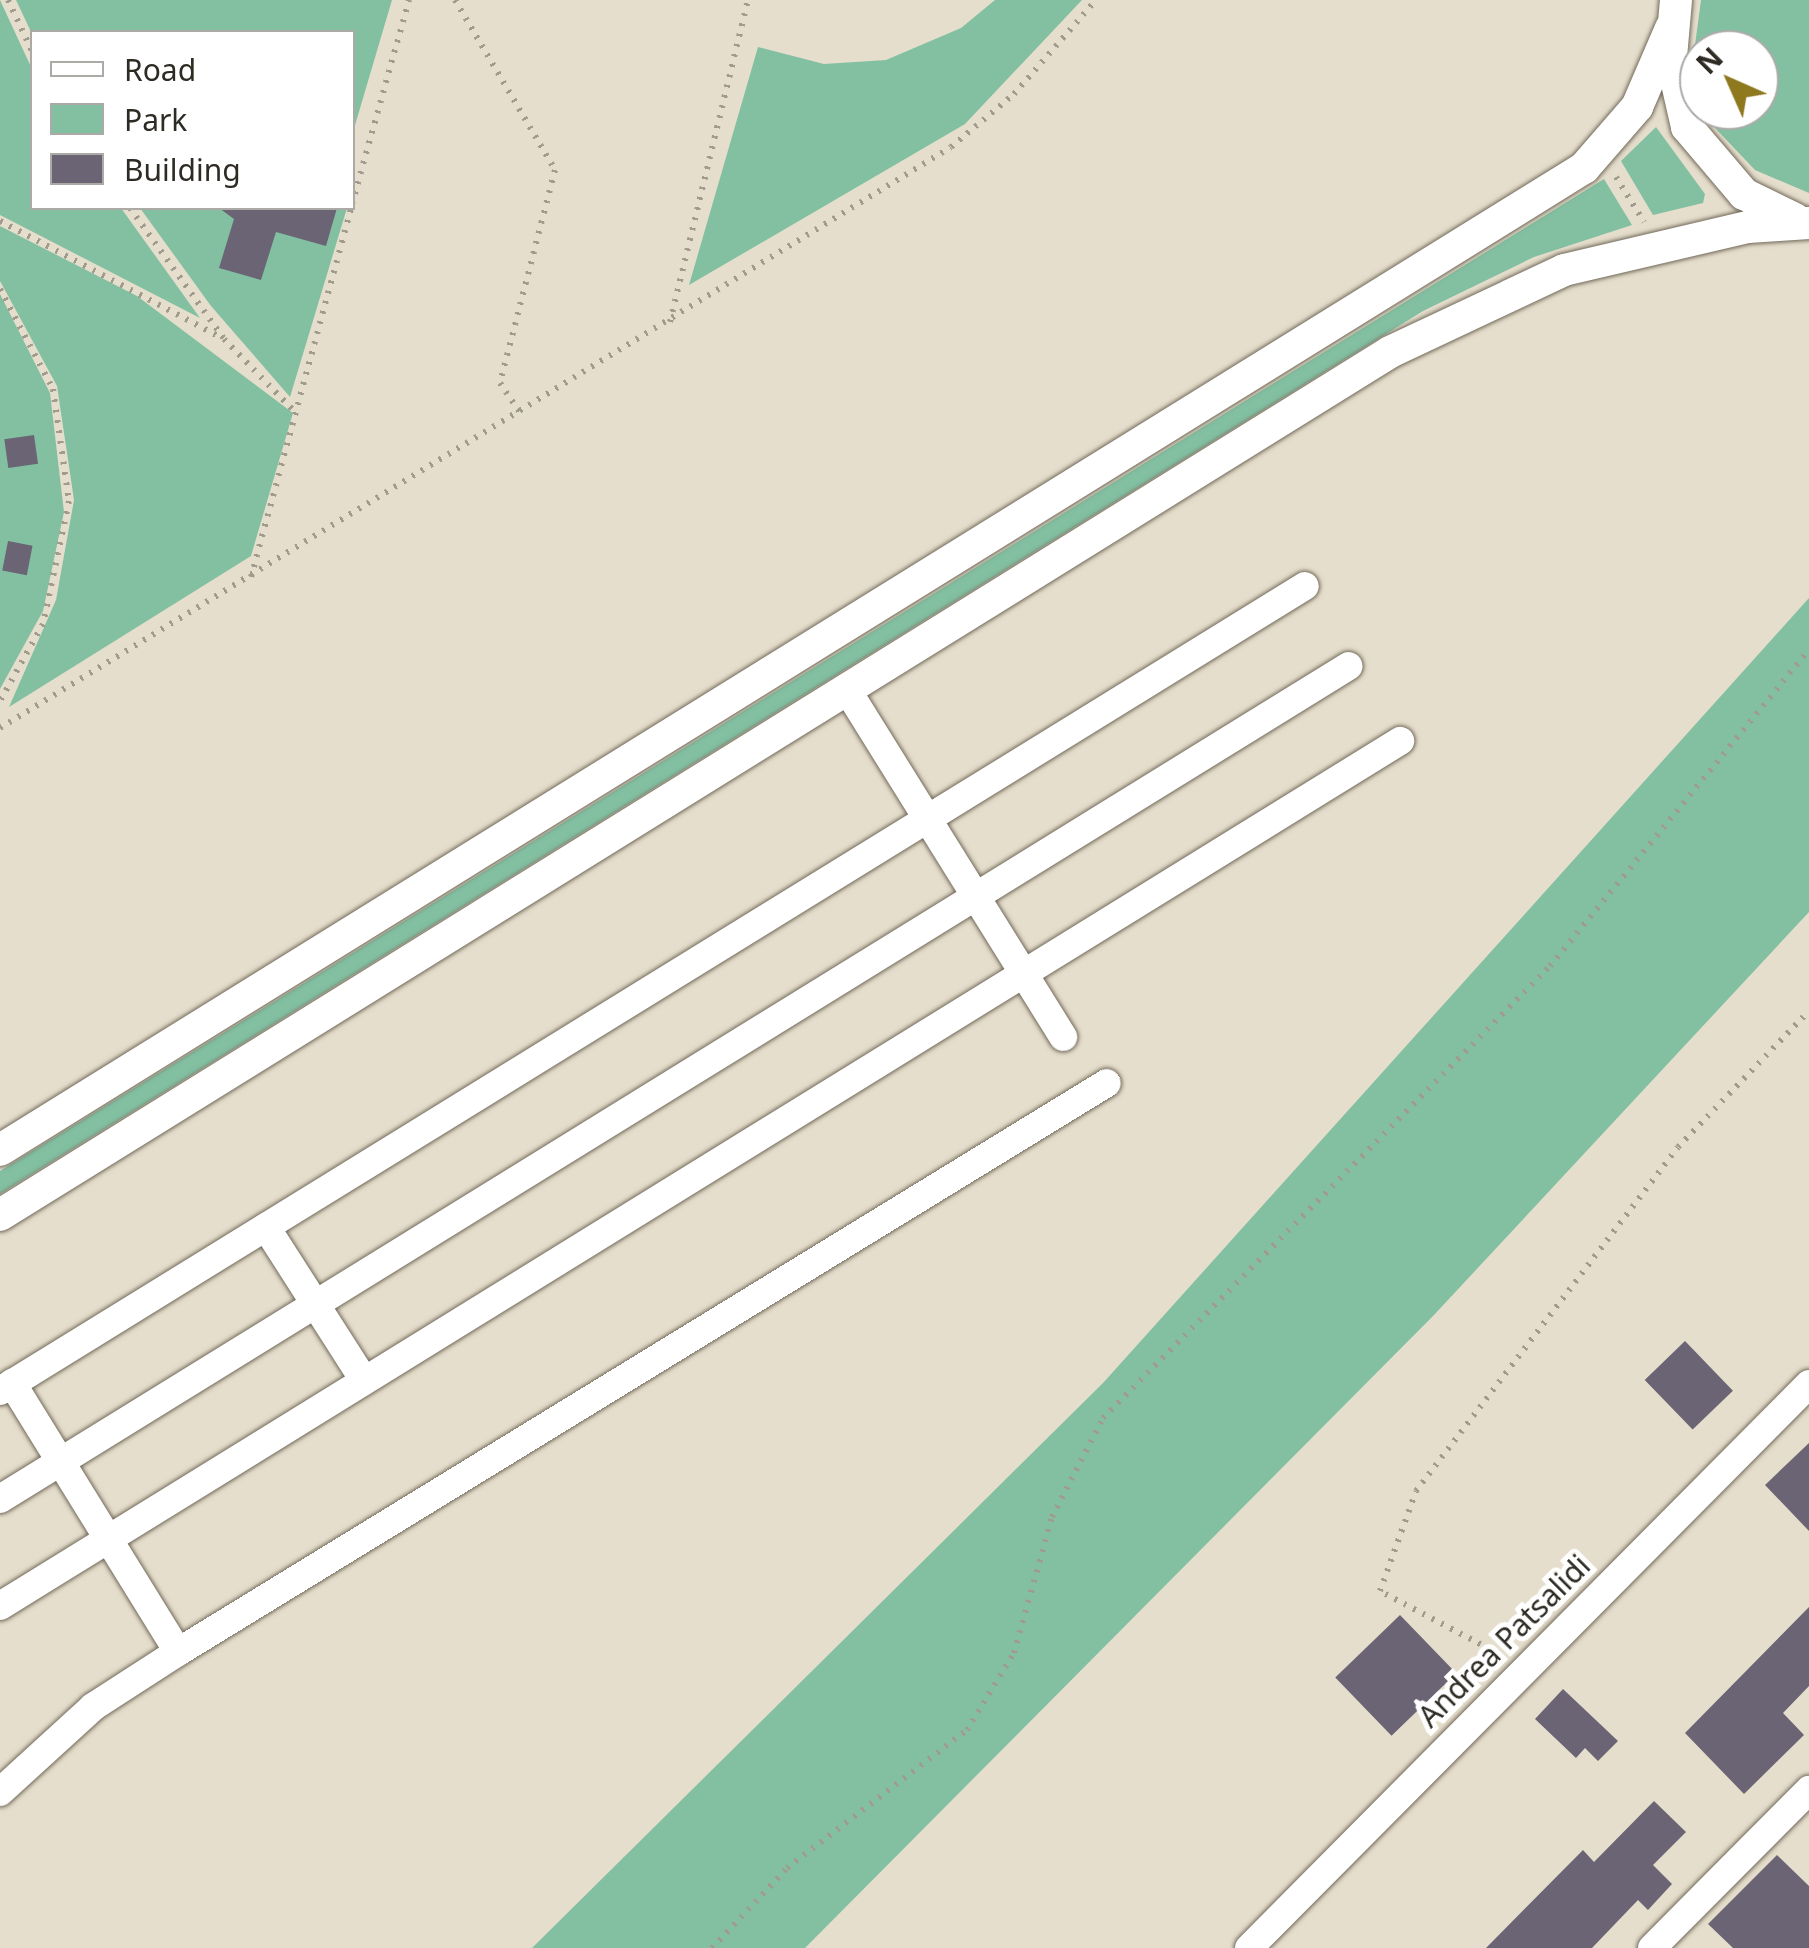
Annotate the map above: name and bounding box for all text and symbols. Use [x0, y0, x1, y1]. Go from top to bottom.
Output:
legend [30, 30, 355, 210]
north arrow [1679, 30, 1779, 130]
text: N [1688, 39, 1731, 82]
text: Road [124, 49, 196, 90]
text: Park [124, 99, 187, 140]
text: Building [124, 149, 241, 190]
street label: Andrea Patsalidi [1411, 1548, 1597, 1734]

